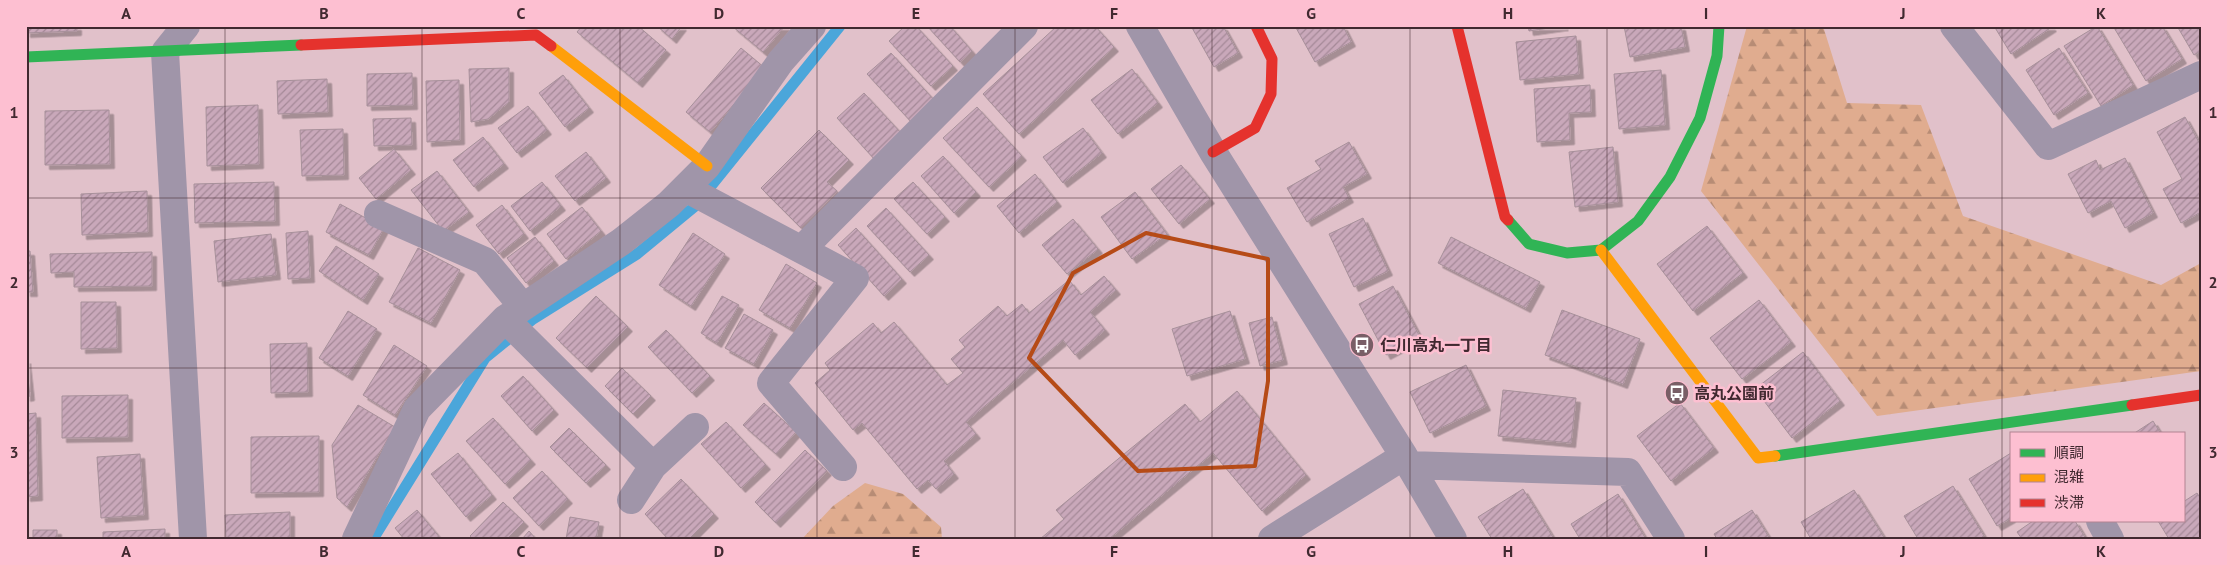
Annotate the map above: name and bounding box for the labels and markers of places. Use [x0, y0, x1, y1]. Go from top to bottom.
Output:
bus stop icon: 仁川高丸一丁目 [1349, 332, 1375, 358]
place label: 仁川高丸一丁目 [1380, 335, 1492, 355]
bus stop icon: 高丸公園前 [1664, 380, 1690, 406]
place label: 高丸公園前 [1694, 383, 1774, 403]

